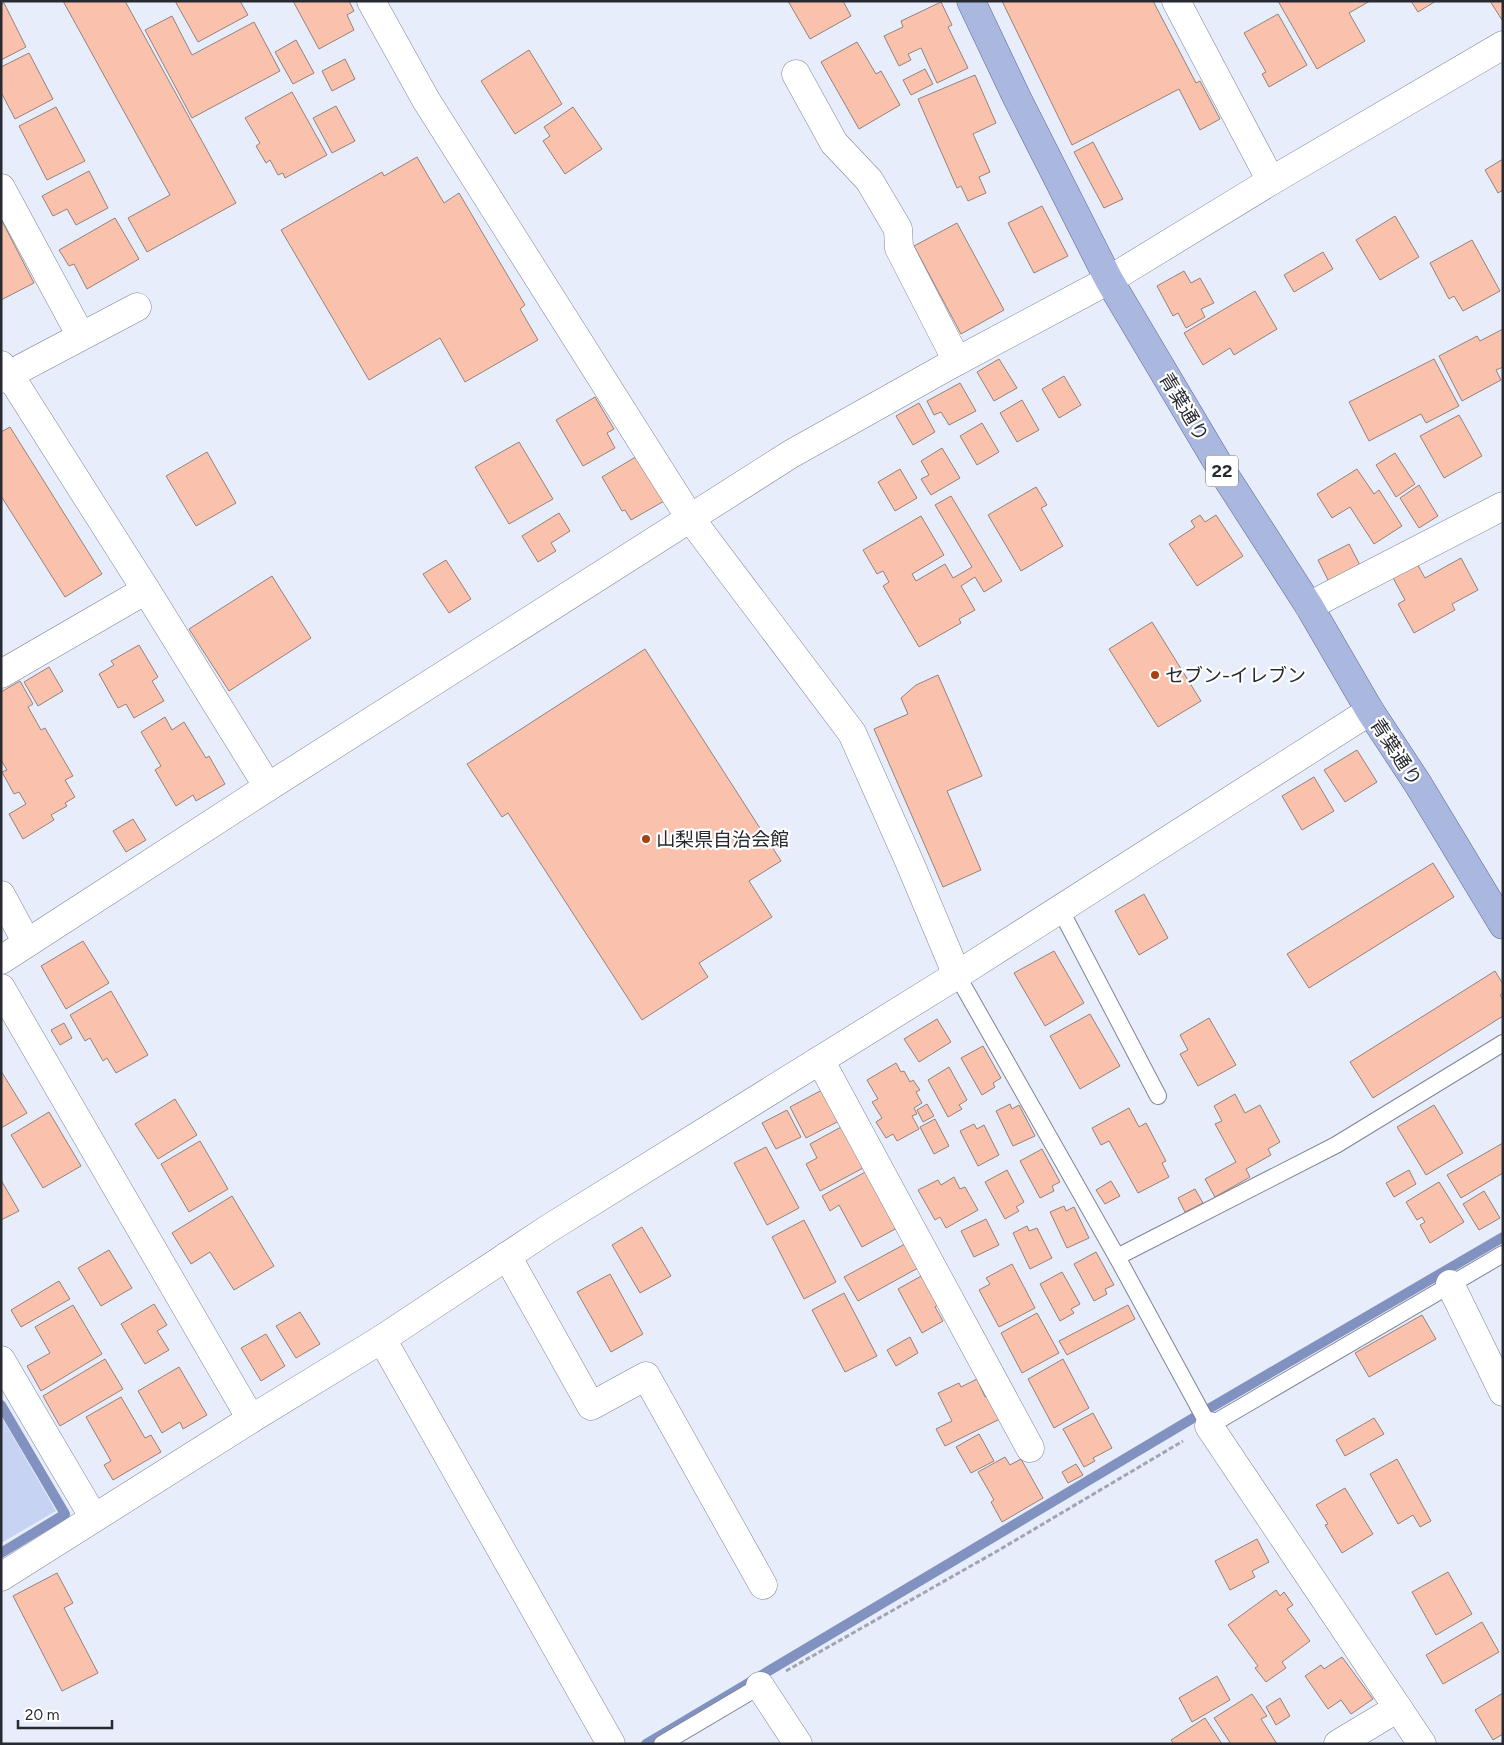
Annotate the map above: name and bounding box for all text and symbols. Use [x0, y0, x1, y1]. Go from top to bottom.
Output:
street label: 青葉通り [1155, 368, 1213, 446]
road number: 22 [1206, 456, 1238, 486]
place label: セブン-イレブン [1165, 664, 1306, 687]
marker: セブン-イレブン [1149, 669, 1161, 681]
street label: 青葉通り [1366, 714, 1426, 790]
place label: 山梨県自治会館 [656, 828, 789, 851]
marker: 山梨県自治会館 [640, 833, 652, 845]
scale bar [18, 1698, 111, 1730]
text: 20 m [25, 1706, 59, 1724]

